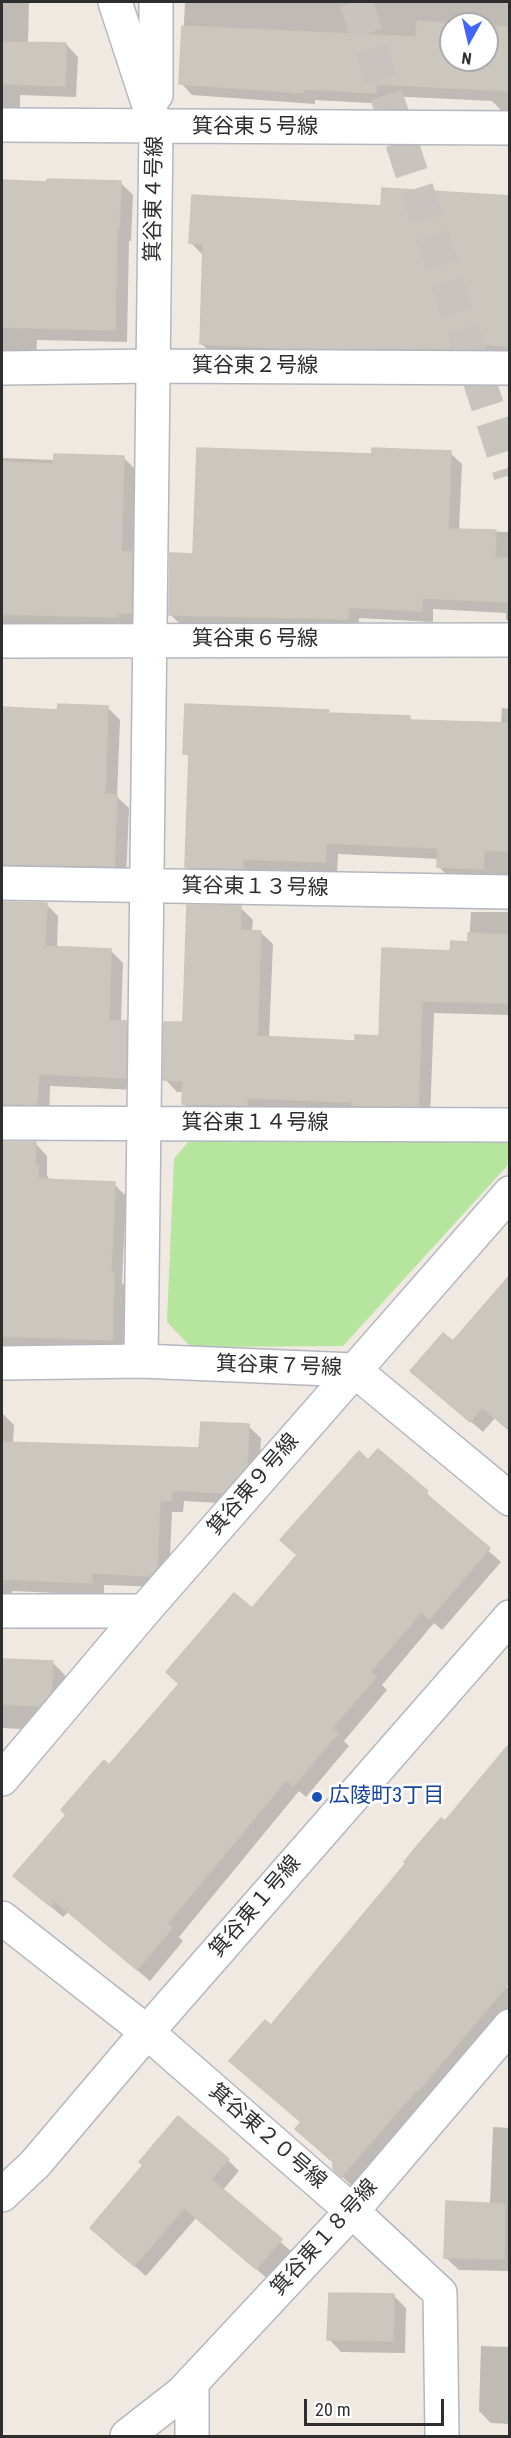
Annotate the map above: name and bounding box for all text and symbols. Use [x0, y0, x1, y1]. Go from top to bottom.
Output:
north arrow [439, 12, 499, 72]
text: N [461, 48, 473, 68]
street label: 箕谷東５号線 [192, 115, 318, 141]
street label: 箕谷東４号線 [141, 136, 169, 262]
street label: 箕谷東２号線 [192, 354, 318, 380]
street label: 箕谷東６号線 [192, 627, 318, 653]
street label: 箕谷東１３号線 [181, 874, 329, 902]
street label: 箕谷東１４号線 [182, 1111, 328, 1137]
street label: 箕谷東７号線 [216, 1352, 342, 1382]
street label: 箕谷東９号線 [203, 1429, 305, 1541]
place label: 広陵町3丁目 [329, 1784, 444, 1810]
marker: 広陵町3丁目 [310, 1790, 324, 1804]
street label: 箕谷東１号線 [205, 1851, 307, 1963]
street label: 箕谷東２０号線 [203, 2079, 331, 2195]
street label: 箕谷東１８号線 [266, 2175, 384, 2301]
scale bar [307, 2387, 446, 2425]
text: 20 m [315, 2399, 350, 2420]

